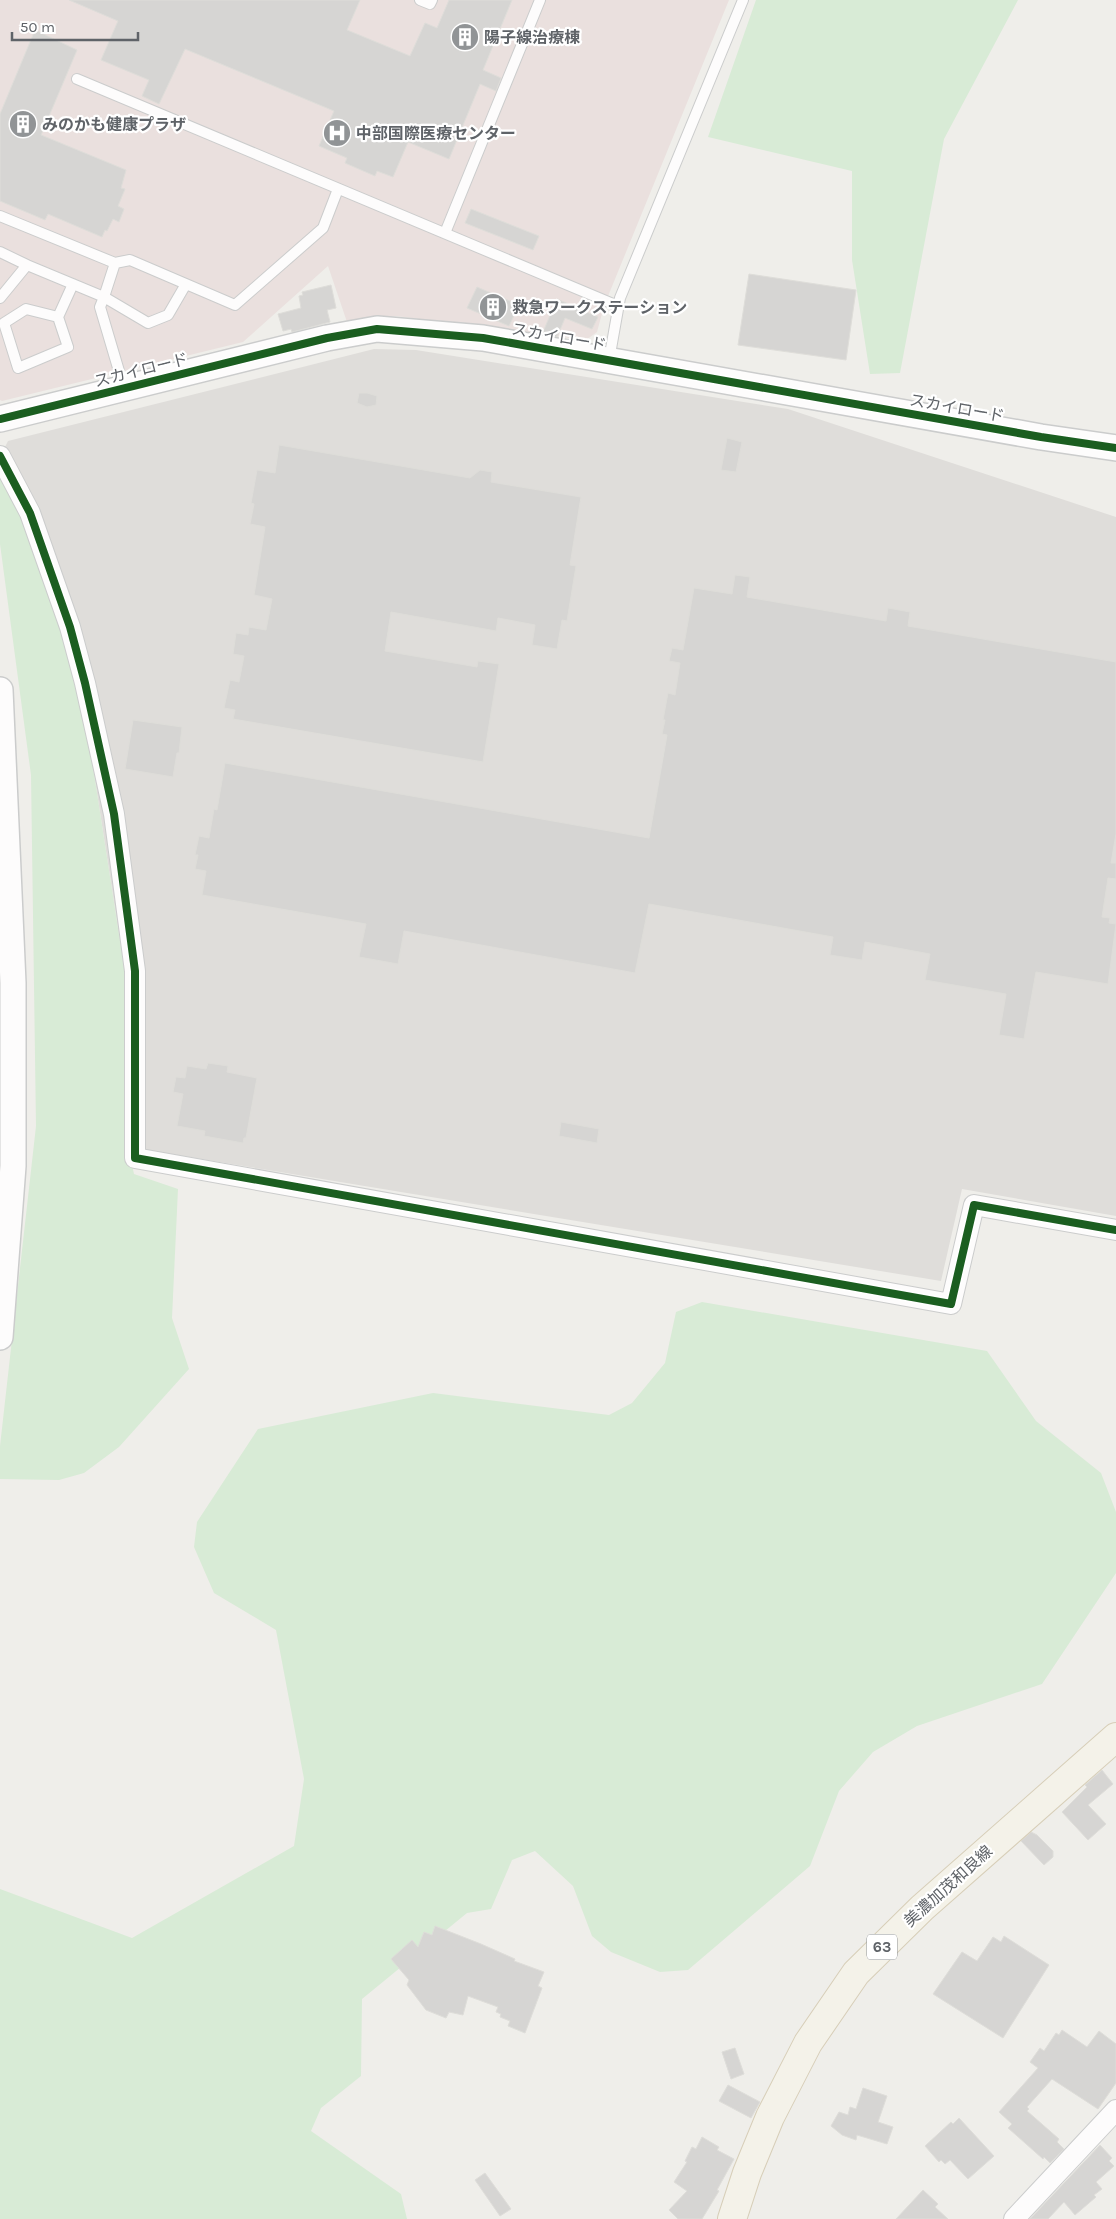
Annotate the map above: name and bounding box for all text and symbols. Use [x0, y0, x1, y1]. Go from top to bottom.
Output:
scale bar [12, 10, 139, 42]
text: 50 m [20, 18, 55, 36]
building icon: 陽子線治療棟 [450, 22, 480, 52]
place label: 陽子線治療棟 [484, 28, 580, 47]
building icon: みのかも健康プラザ [8, 109, 38, 139]
place label: みのかも健康プラザ [42, 115, 186, 134]
hospital icon: 中部国際医療センター [322, 118, 352, 148]
place label: 中部国際医療センター [356, 124, 516, 143]
building icon: 救急ワークステーション [478, 292, 508, 322]
place label: 救急ワークステーション [512, 298, 687, 317]
street label: スカイロード [510, 319, 608, 355]
street label: スカイロード [92, 349, 190, 391]
street label: スカイロード [908, 390, 1006, 426]
street label: 美濃加茂和良線 [900, 1841, 996, 1931]
road number: 63 [867, 1934, 897, 1960]

